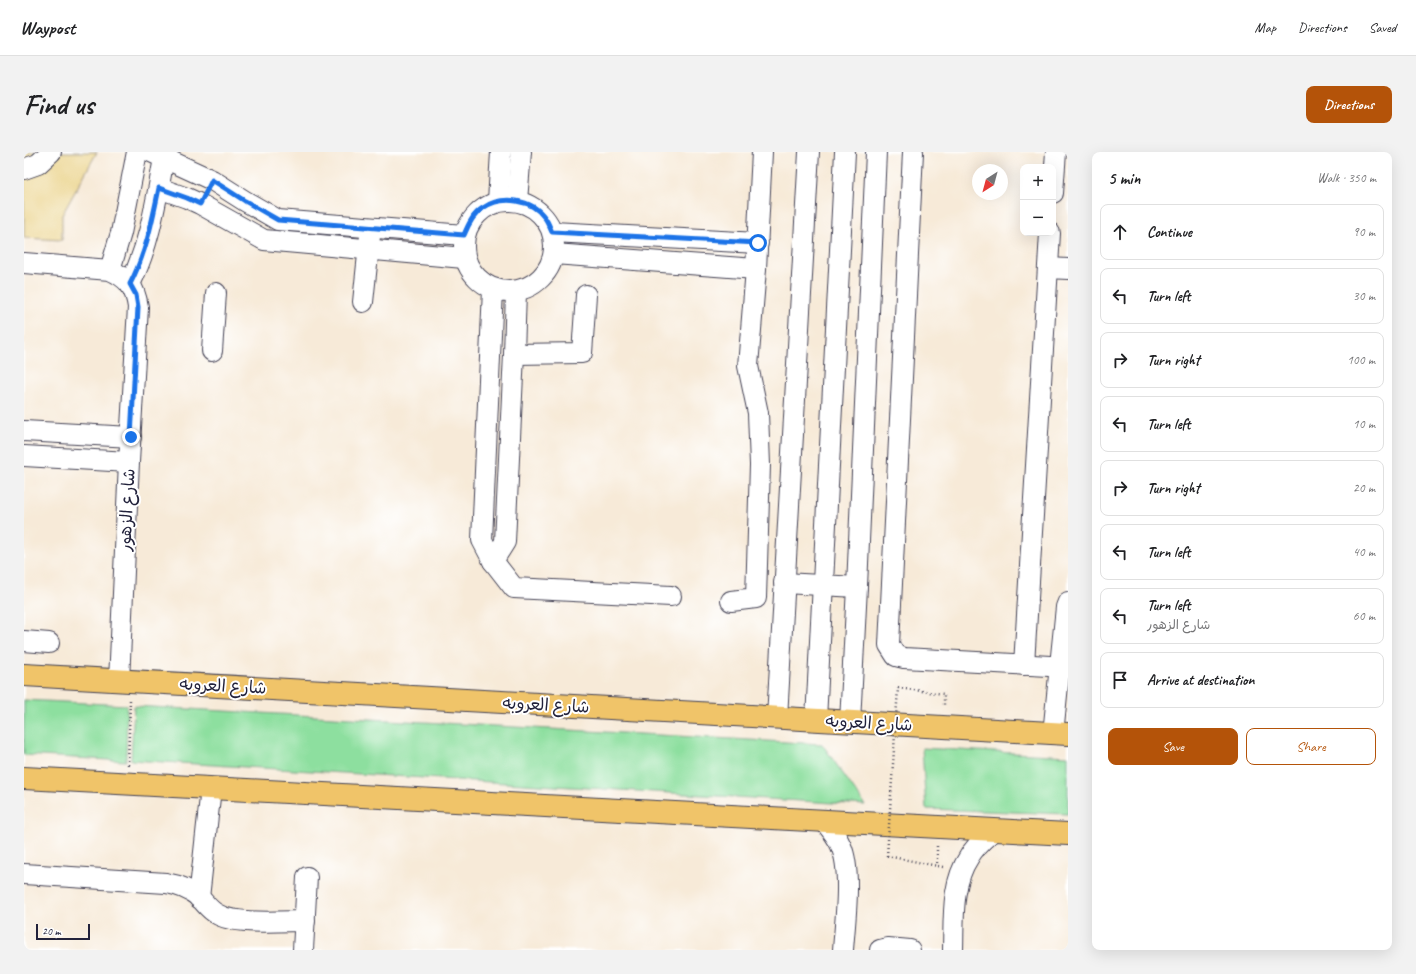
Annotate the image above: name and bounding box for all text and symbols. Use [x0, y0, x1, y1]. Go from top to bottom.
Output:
text: Waypost [20, 16, 75, 40]
text: Map [1255, 19, 1276, 36]
text: Directions [1298, 19, 1347, 36]
text: Saved [1369, 19, 1396, 36]
button: Directions [1306, 86, 1392, 123]
text: Find us [24, 87, 94, 122]
north arrow [972, 164, 1008, 200]
map controls [1020, 164, 1056, 236]
button: + [1020, 164, 1056, 200]
text: 5 min [1108, 168, 1140, 189]
text: Walk · 350 m [1317, 170, 1376, 186]
button: − [1020, 200, 1056, 236]
icon: ahead [1109, 221, 1131, 243]
text: Continue [1147, 223, 1192, 242]
text: 90 m [1353, 224, 1375, 240]
route start [749, 234, 767, 252]
icon: left [1109, 285, 1131, 307]
text: Turn left [1147, 287, 1190, 306]
text: 30 m [1353, 288, 1375, 304]
icon: right [1109, 349, 1131, 371]
text: Turn right [1147, 351, 1200, 370]
text: 100 m [1347, 352, 1375, 368]
icon: left [1109, 413, 1131, 435]
text: Turn left [1147, 415, 1190, 434]
text: 10 m [1353, 416, 1375, 432]
route end [122, 428, 140, 446]
street label: شارع الزهور [114, 468, 141, 553]
icon: right [1109, 477, 1131, 499]
text: Turn right [1147, 479, 1200, 498]
text: 20 m [1353, 480, 1375, 496]
icon: left [1109, 541, 1131, 563]
text: Turn left [1147, 543, 1190, 562]
text: 40 m [1353, 544, 1375, 560]
text: Turn left [1147, 596, 1190, 615]
icon: left [1109, 605, 1131, 627]
text: 60 m [1353, 608, 1375, 624]
text: شارع الزهور [1147, 617, 1210, 633]
icon: arrive [1109, 669, 1131, 691]
text: Arrive at destination [1147, 671, 1254, 690]
street label: شارع العروبه [179, 673, 267, 700]
street label: شارع العروبه [502, 692, 590, 719]
street label: شارع العروبه [825, 710, 913, 737]
button: Save [1108, 728, 1238, 765]
button: Share [1246, 728, 1376, 765]
scale bar [36, 922, 90, 941]
text: 20 m [42, 924, 61, 938]

